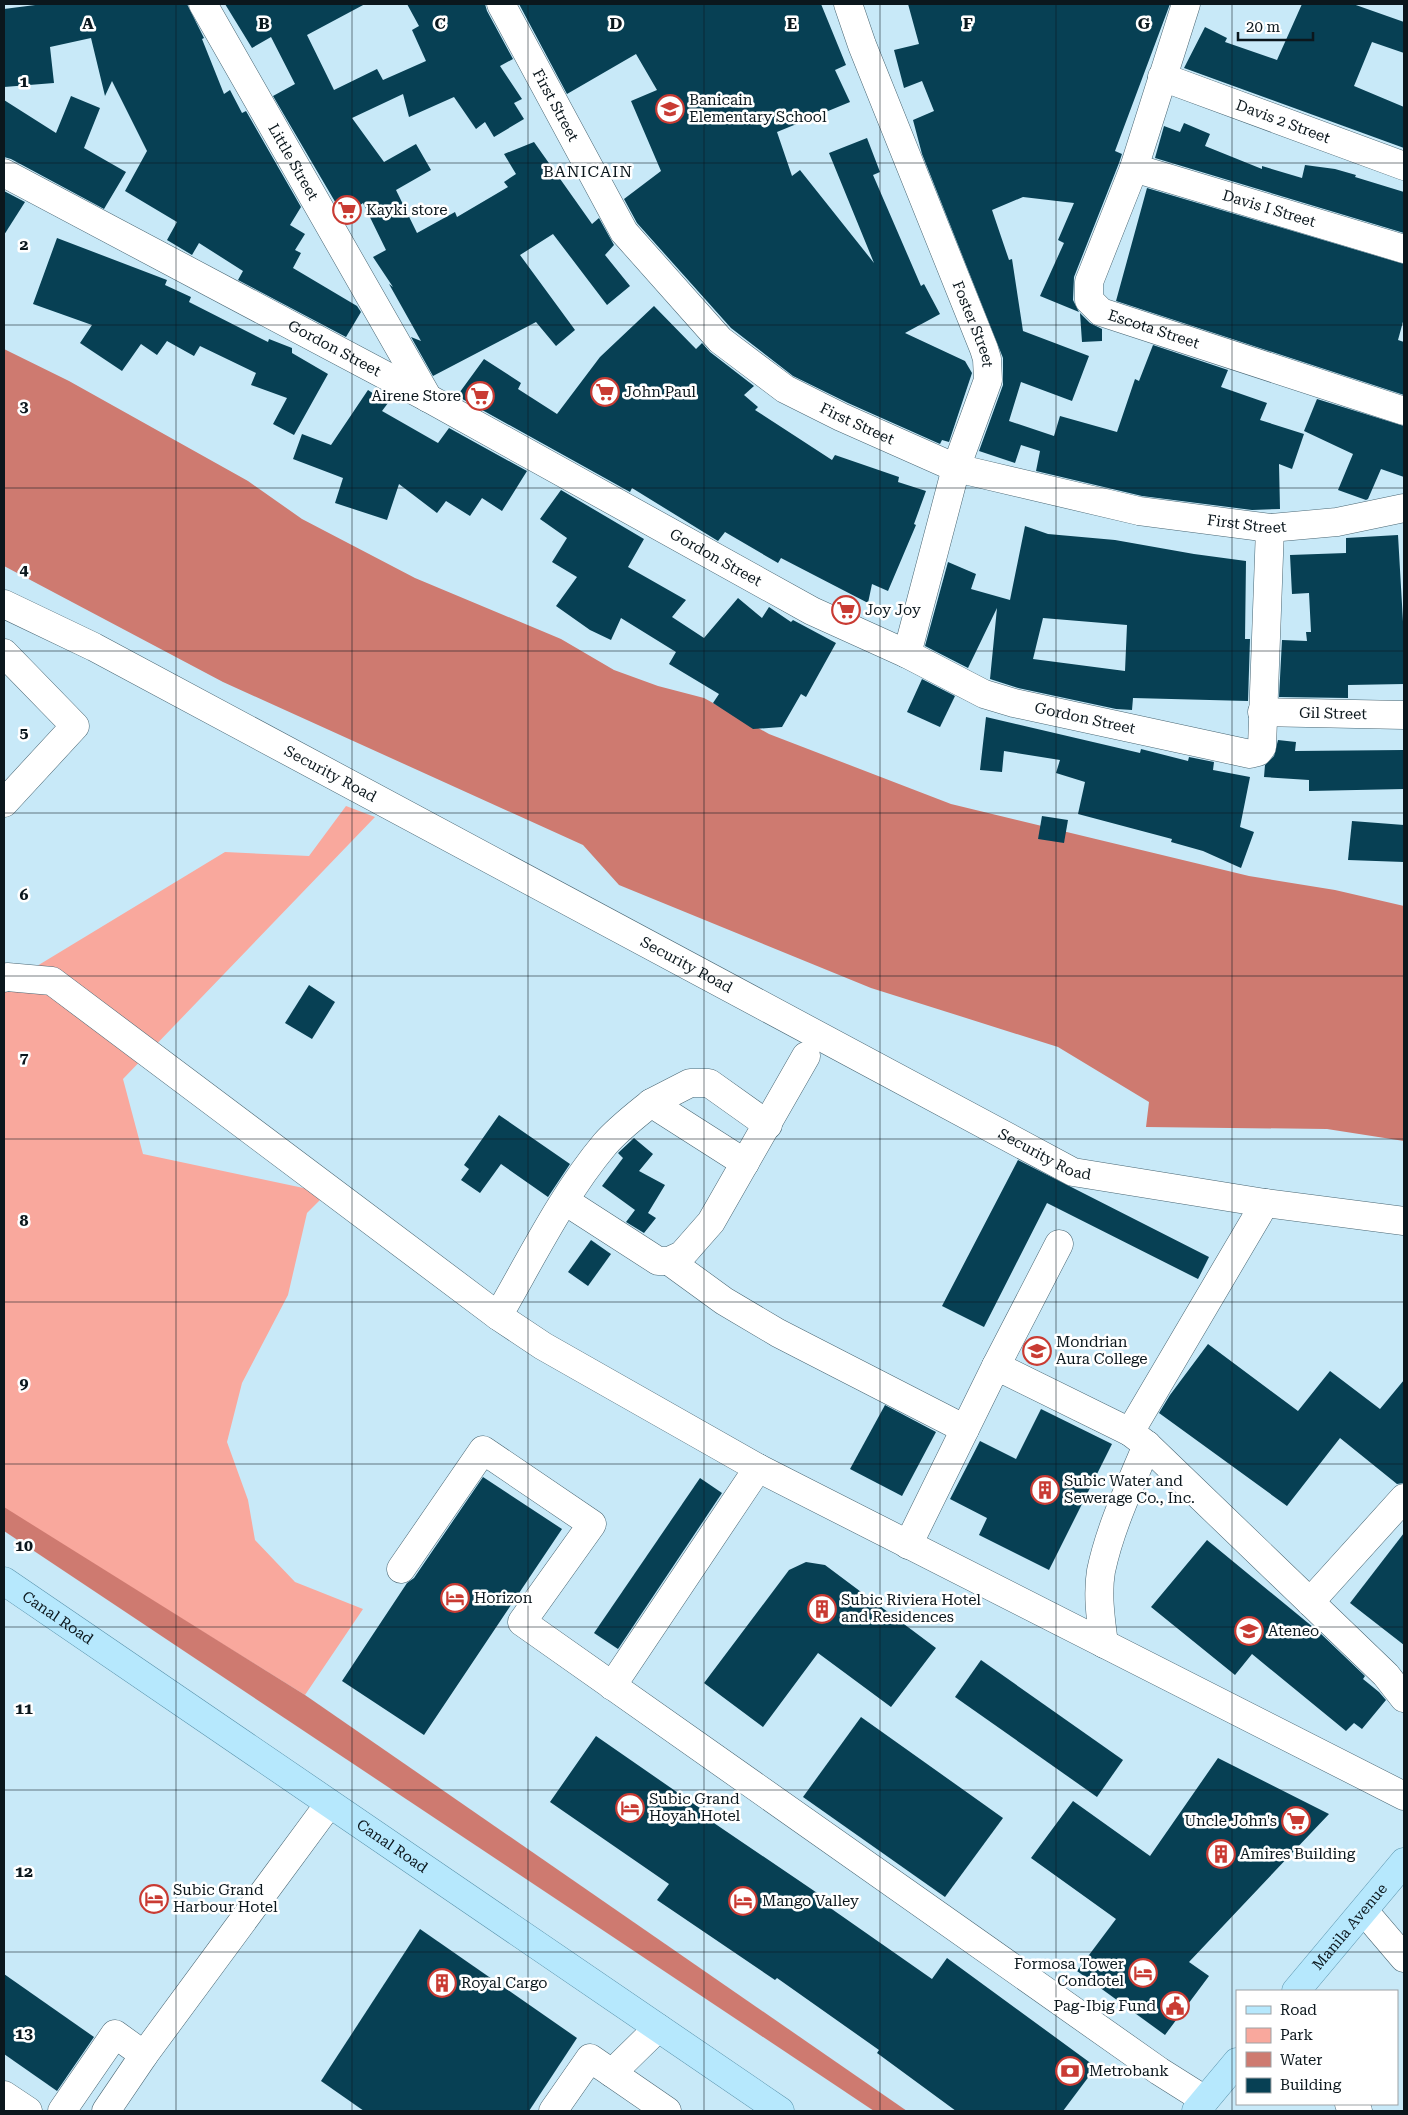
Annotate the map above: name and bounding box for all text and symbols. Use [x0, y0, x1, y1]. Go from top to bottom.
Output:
scale bar [1238, 10, 1313, 42]
text: A [82, 14, 94, 33]
text: B [258, 14, 270, 33]
text: C [434, 14, 446, 33]
text: D [610, 14, 623, 33]
text: E [787, 14, 797, 33]
text: F [963, 14, 973, 33]
text: G [1138, 14, 1151, 33]
text: 20 m [1246, 18, 1281, 36]
street label: First Street [529, 66, 583, 145]
text: 1 [20, 72, 29, 91]
place label: Banicain Elementary School [689, 91, 827, 126]
school or university icon: Banicain Elementary School [655, 94, 685, 124]
street label: Davis 2 Street [1233, 96, 1333, 147]
street label: Little Street [264, 121, 322, 204]
district label: BANICAIN [543, 162, 633, 181]
street label: Davis I Street [1220, 186, 1318, 231]
supermarket icon: Kayki store [332, 195, 362, 225]
place label: Kayki store [366, 201, 447, 219]
text: 2 [20, 235, 29, 254]
street label: Foster Street [949, 278, 996, 368]
street label: Escota Street [1106, 306, 1202, 353]
street label: Gordon Street [285, 316, 384, 380]
supermarket icon: John Paul [590, 377, 620, 407]
supermarket icon: Airene Store [465, 381, 495, 411]
place label: John Paul [624, 383, 696, 401]
place label: Airene Store [372, 387, 461, 405]
text: 3 [20, 397, 29, 416]
street label: First Street [817, 399, 897, 449]
street label: First Street [1206, 511, 1287, 537]
street label: Gordon Street [666, 525, 765, 591]
text: 4 [20, 560, 29, 579]
supermarket icon: Joy Joy [831, 595, 861, 625]
place label: Joy Joy [865, 601, 921, 619]
street label: Gordon Street [1033, 699, 1137, 738]
street label: Gil Street [1299, 704, 1368, 723]
text: 5 [20, 723, 29, 742]
street label: Security Road [281, 742, 380, 806]
text: 6 [20, 885, 29, 904]
street label: Security Road [637, 933, 736, 997]
text: 7 [20, 1048, 29, 1067]
street label: Security Road [995, 1125, 1093, 1184]
text: 8 [20, 1211, 29, 1230]
place label: Mondrian Aura College [1056, 1333, 1148, 1368]
school or university icon: Mondrian Aura College [1022, 1336, 1052, 1366]
text: 9 [20, 1374, 29, 1393]
place label: Subic Water and Sewerage Co., Inc. [1064, 1472, 1195, 1507]
building icon: Subic Water and Sewerage Co., Inc. [1030, 1475, 1060, 1505]
text: 10 [15, 1536, 33, 1555]
hotel icon: Horizon [440, 1583, 470, 1613]
street label: Canal Road [19, 1587, 97, 1648]
place label: Horizon [474, 1589, 533, 1607]
place label: Subic Riviera Hotel and Residences [841, 1591, 981, 1626]
building icon: Subic Riviera Hotel and Residences [807, 1594, 837, 1624]
school or university icon: Ateneo [1234, 1616, 1264, 1646]
place label: Ateneo [1268, 1622, 1319, 1640]
text: 11 [15, 1699, 33, 1718]
place label: Subic Grand Hoyah Hotel [649, 1790, 741, 1825]
hotel icon: Subic Grand Hoyah Hotel [615, 1793, 645, 1823]
supermarket icon: Uncle John's [1281, 1806, 1311, 1836]
place label: Uncle John's [1184, 1812, 1277, 1830]
street label: Canal Road [353, 1816, 431, 1877]
building icon: Amires Building [1206, 1839, 1236, 1869]
place label: Amires Building [1240, 1845, 1356, 1863]
text: 12 [15, 1862, 33, 1881]
street label: Manila Avenue [1309, 1880, 1391, 1973]
place label: Subic Grand Harbour Hotel [173, 1881, 278, 1916]
hotel icon: Subic Grand Harbour Hotel [139, 1884, 169, 1914]
hotel icon: Mango Valley [728, 1886, 758, 1916]
place label: Mango Valley [762, 1892, 859, 1910]
place label: Formosa Tower Condotel [1014, 1955, 1124, 1990]
hotel icon: Formosa Tower Condotel [1128, 1958, 1158, 1988]
building icon: Royal Cargo [427, 1968, 457, 1998]
place label: Royal Cargo [461, 1974, 547, 1992]
legend [1236, 1990, 1398, 2105]
public building icon: Pag-Ibig Fund [1160, 1991, 1190, 2021]
place label: Pag-Ibig Fund [1053, 1997, 1156, 2015]
text: Road [1280, 2001, 1317, 2019]
text: 13 [15, 2024, 33, 2043]
text: Park [1280, 2026, 1314, 2044]
text: Water [1280, 2051, 1322, 2069]
bank icon: Metrobank [1055, 2056, 1085, 2086]
place label: Metrobank [1089, 2062, 1169, 2080]
text: Building [1280, 2076, 1342, 2094]

